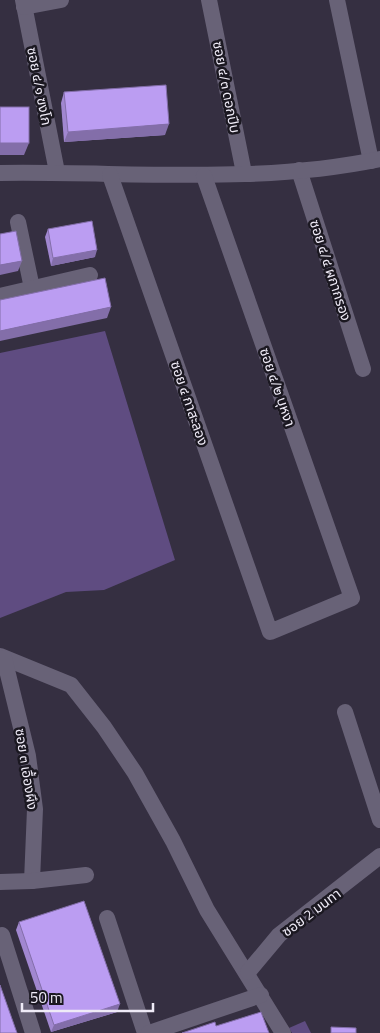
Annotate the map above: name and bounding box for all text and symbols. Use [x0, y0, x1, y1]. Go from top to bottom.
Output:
street label: ซอย ๔/๓ ดอกปีบ [208, 39, 246, 135]
street label: ซอย ๔/๑ ฃงโก [22, 45, 58, 127]
street label: ซอย ๔/๔ ผกากรอง [305, 217, 357, 323]
street label: ซอย ๔/๒ บุหงา [255, 345, 301, 429]
street label: ซอย ๔ กาสะลอง [166, 358, 214, 448]
street label: ซอย ๓ เอื้องผึง [10, 727, 44, 811]
street label: ซอย 2 มนทา [277, 883, 345, 941]
scale bar [22, 980, 154, 1012]
text: 50 m [30, 986, 63, 1009]

